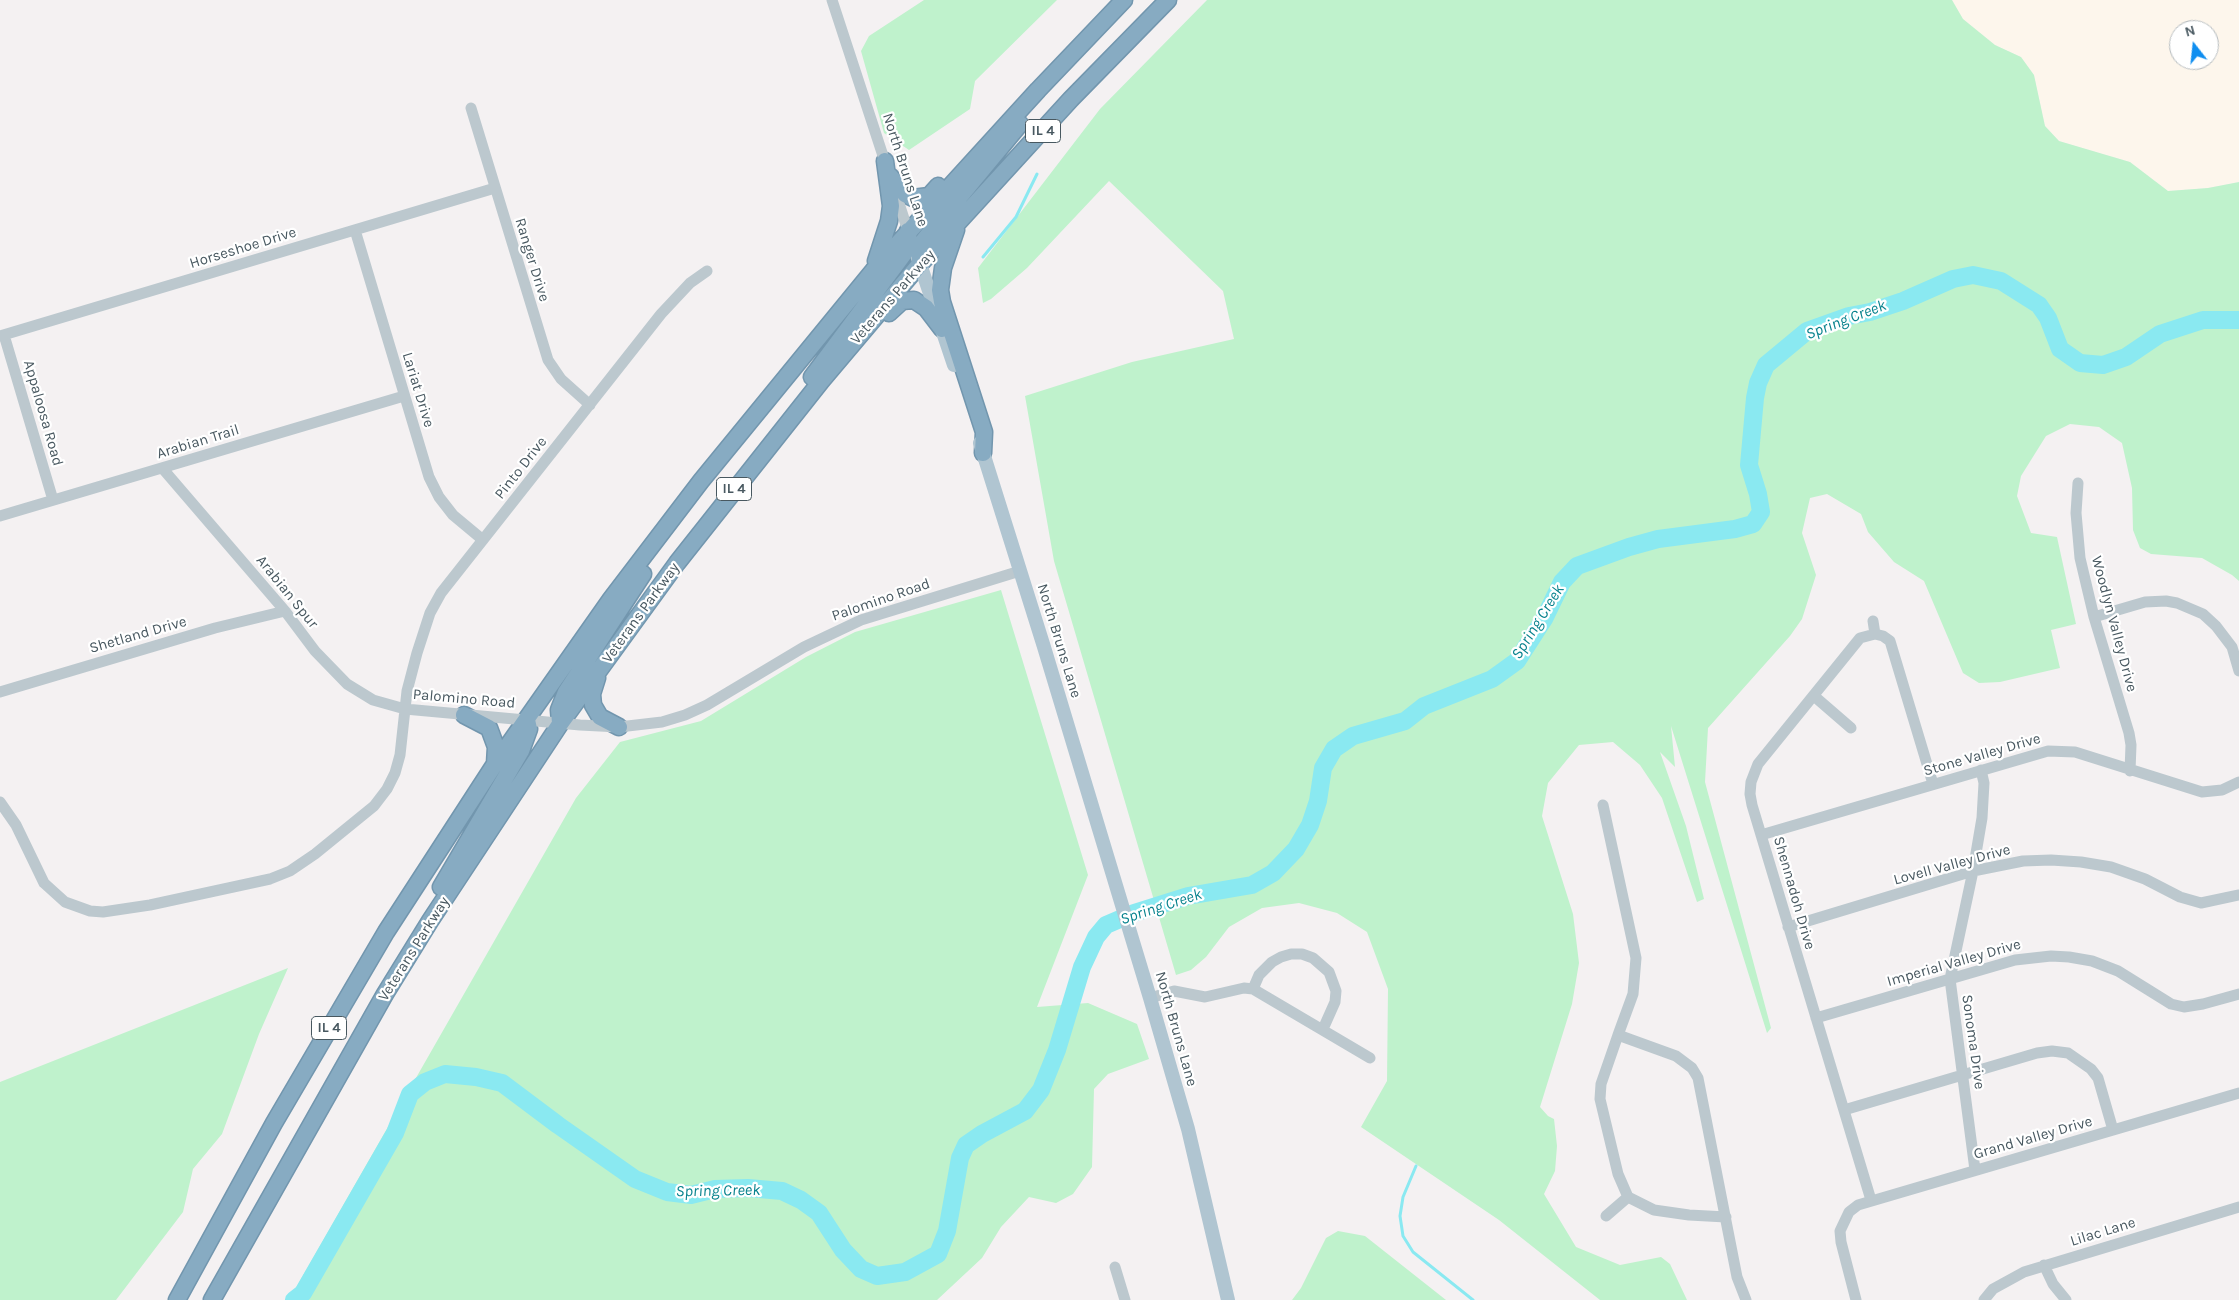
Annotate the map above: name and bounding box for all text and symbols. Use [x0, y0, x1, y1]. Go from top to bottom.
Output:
north arrow [2169, 20, 2219, 70]
text: N [2183, 22, 2197, 41]
street label: North Bruns Lane [878, 111, 932, 229]
road number: IL 4 [1026, 120, 1060, 142]
street label: Ranger Drive [511, 216, 553, 304]
street label: Horseshoe Drive [187, 223, 299, 273]
street label: Veterans Parkway [847, 246, 939, 348]
water label: Spring Creek [1803, 296, 1889, 344]
street label: Lariat Drive [398, 350, 438, 430]
street label: Appaloosa Road [19, 358, 67, 468]
street label: Arabian Trail [155, 421, 241, 463]
street label: Pinto Drive [491, 433, 551, 503]
road number: IL 4 [716, 478, 752, 500]
street label: Arabian Spur [252, 552, 322, 632]
street label: Woodlyn Valley Drive [2087, 554, 2141, 694]
street label: Veterans Parkway [599, 559, 683, 667]
street label: Palomino Road [829, 575, 933, 625]
water label: Spring Creek [1507, 581, 1569, 663]
street label: North Bruns Lane [1033, 582, 1085, 700]
street label: Shetland Drive [87, 613, 189, 657]
street label: Palomino Road [412, 686, 516, 712]
street label: Stone Valley Drive [1921, 730, 2043, 780]
street label: Shennadoh Drive [1769, 834, 1819, 952]
street label: Lovell Valley Drive [1892, 841, 2012, 889]
water label: Spring Creek [1118, 885, 1204, 929]
street label: Veterans Parkway [375, 893, 453, 1005]
street label: Imperial Valley Drive [1885, 935, 2023, 991]
street label: North Bruns Lane [1151, 970, 1201, 1088]
street label: Sonoma Drive [1957, 994, 1989, 1090]
road number: IL 4 [312, 1016, 346, 1040]
street label: Grand Valley Drive [1972, 1112, 2094, 1164]
water label: Spring Creek [676, 1181, 760, 1201]
street label: Lilac Lane [2068, 1214, 2138, 1250]

